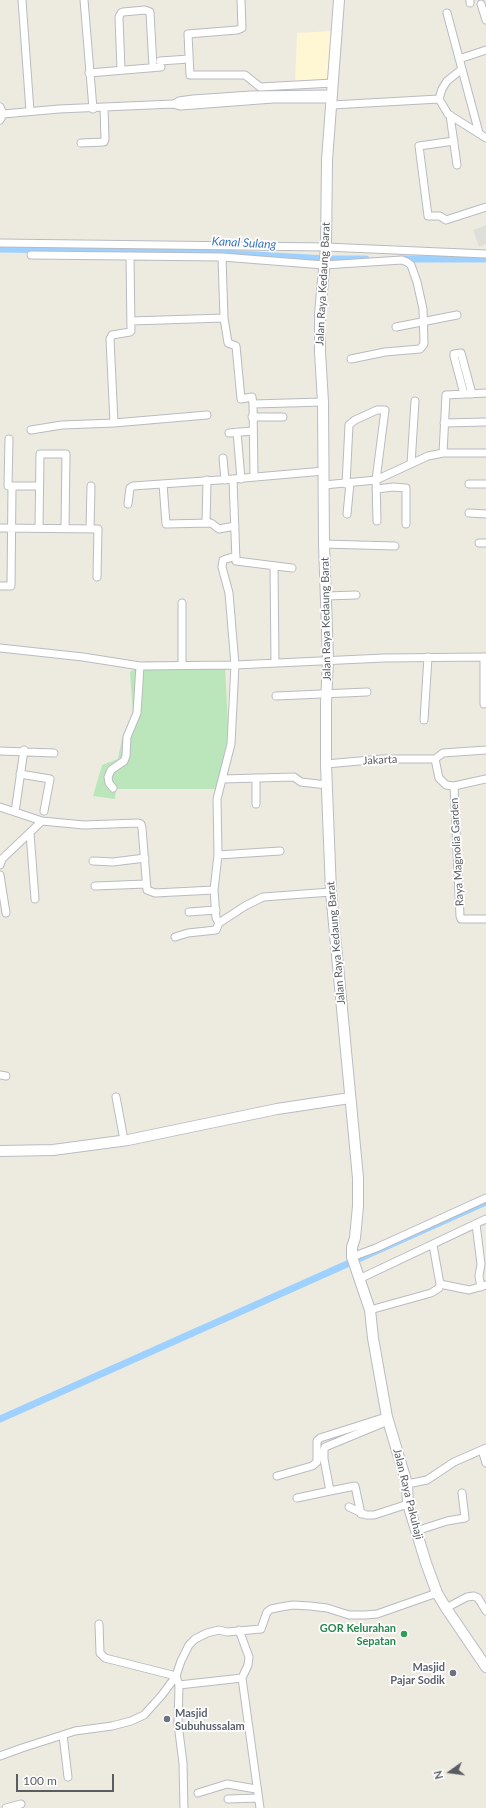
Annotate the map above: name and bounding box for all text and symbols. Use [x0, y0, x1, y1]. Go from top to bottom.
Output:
street label: Jalan Raya Kedaung Barat [313, 222, 333, 346]
water label: Kanal Sulang [211, 234, 277, 252]
street label: Jalan Raya Kedaung Barat [318, 557, 334, 681]
street label: Jakarta [362, 753, 398, 767]
street label: Raya Magnolia Garden [448, 797, 466, 907]
street label: Jalan Raya Kedaung Barat [324, 881, 348, 1005]
street label: Jalan Raya Pakuhaji [390, 1447, 426, 1541]
place label: GOR Kelurahan Sepatan [320, 1621, 396, 1647]
marker: GOR Kelurahan Sepatan [399, 1629, 409, 1639]
place label: Masjid Pajar Sodik [390, 1660, 445, 1686]
marker: Masjid Pajar Sodik [448, 1668, 458, 1678]
place label: Masjid Subuhussalam [175, 1706, 245, 1732]
marker: Masjid Subuhussalam [162, 1714, 172, 1724]
north arrow [430, 1752, 470, 1792]
scale bar [18, 1766, 116, 1792]
text: N [431, 1769, 445, 1781]
text: 100 m [23, 1773, 57, 1788]

